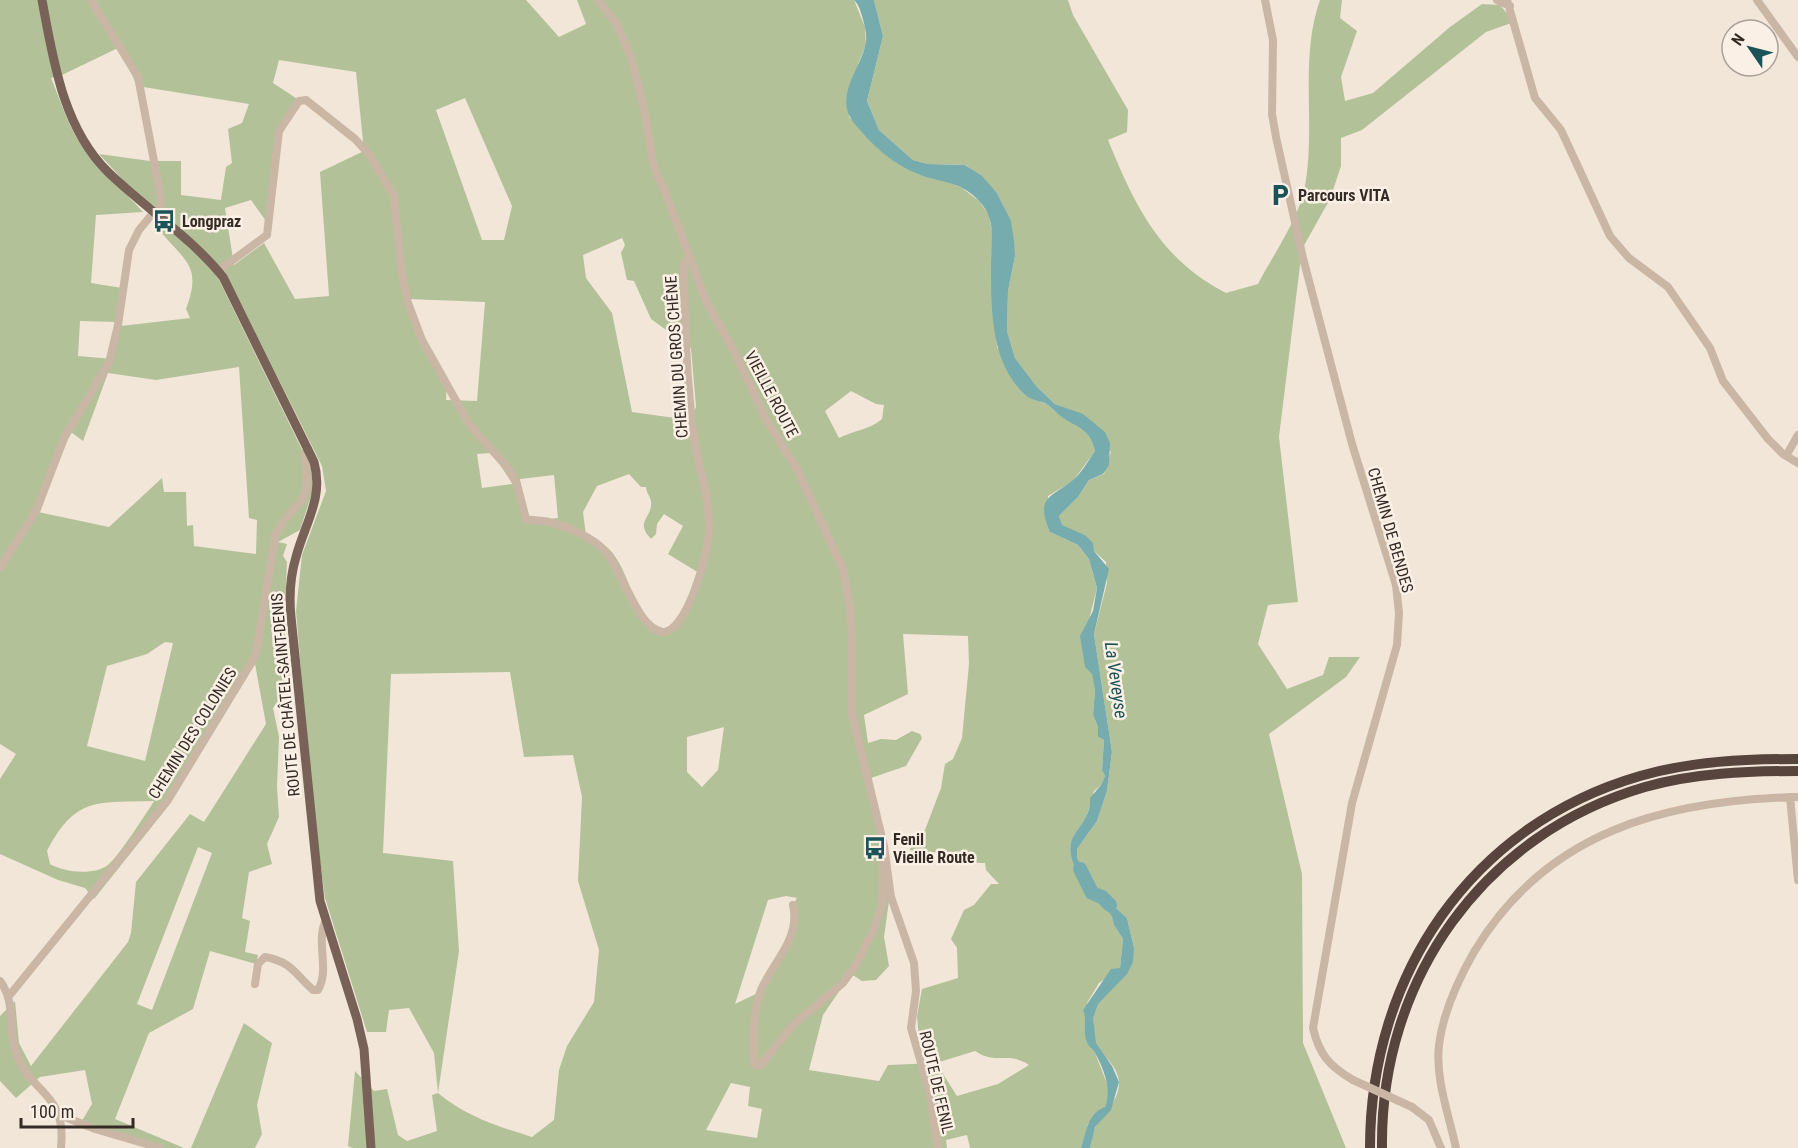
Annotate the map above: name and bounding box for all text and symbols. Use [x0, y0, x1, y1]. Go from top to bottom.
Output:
north arrow [1720, 18, 1780, 78]
text: N [1728, 30, 1749, 49]
parking icon: Parcours VITA [1267, 182, 1293, 208]
place label: Parcours VITA [1298, 186, 1390, 205]
bus stop icon: Longpraz [151, 208, 177, 234]
place label: Longpraz [182, 212, 241, 231]
street label: CHEMIN DU GROS CHÊNE [661, 275, 692, 439]
street label: VIEILLE ROUTE [741, 348, 802, 441]
street label: CHEMIN DE BENDES [1364, 465, 1417, 595]
street label: ROUTE DE CHÂTEL-SAINT-DENIS [267, 593, 304, 797]
water label: La Veveyse [1101, 640, 1132, 720]
street label: CHEMIN DES COLONIES [144, 664, 241, 802]
place label: Fenil Vieille Route [893, 830, 975, 867]
bus stop icon: Fenil Vieille Route [862, 835, 888, 861]
street label: ROUTE DE FENIL [915, 1029, 958, 1136]
scale bar [21, 1091, 134, 1129]
text: 100 m [30, 1101, 74, 1122]

